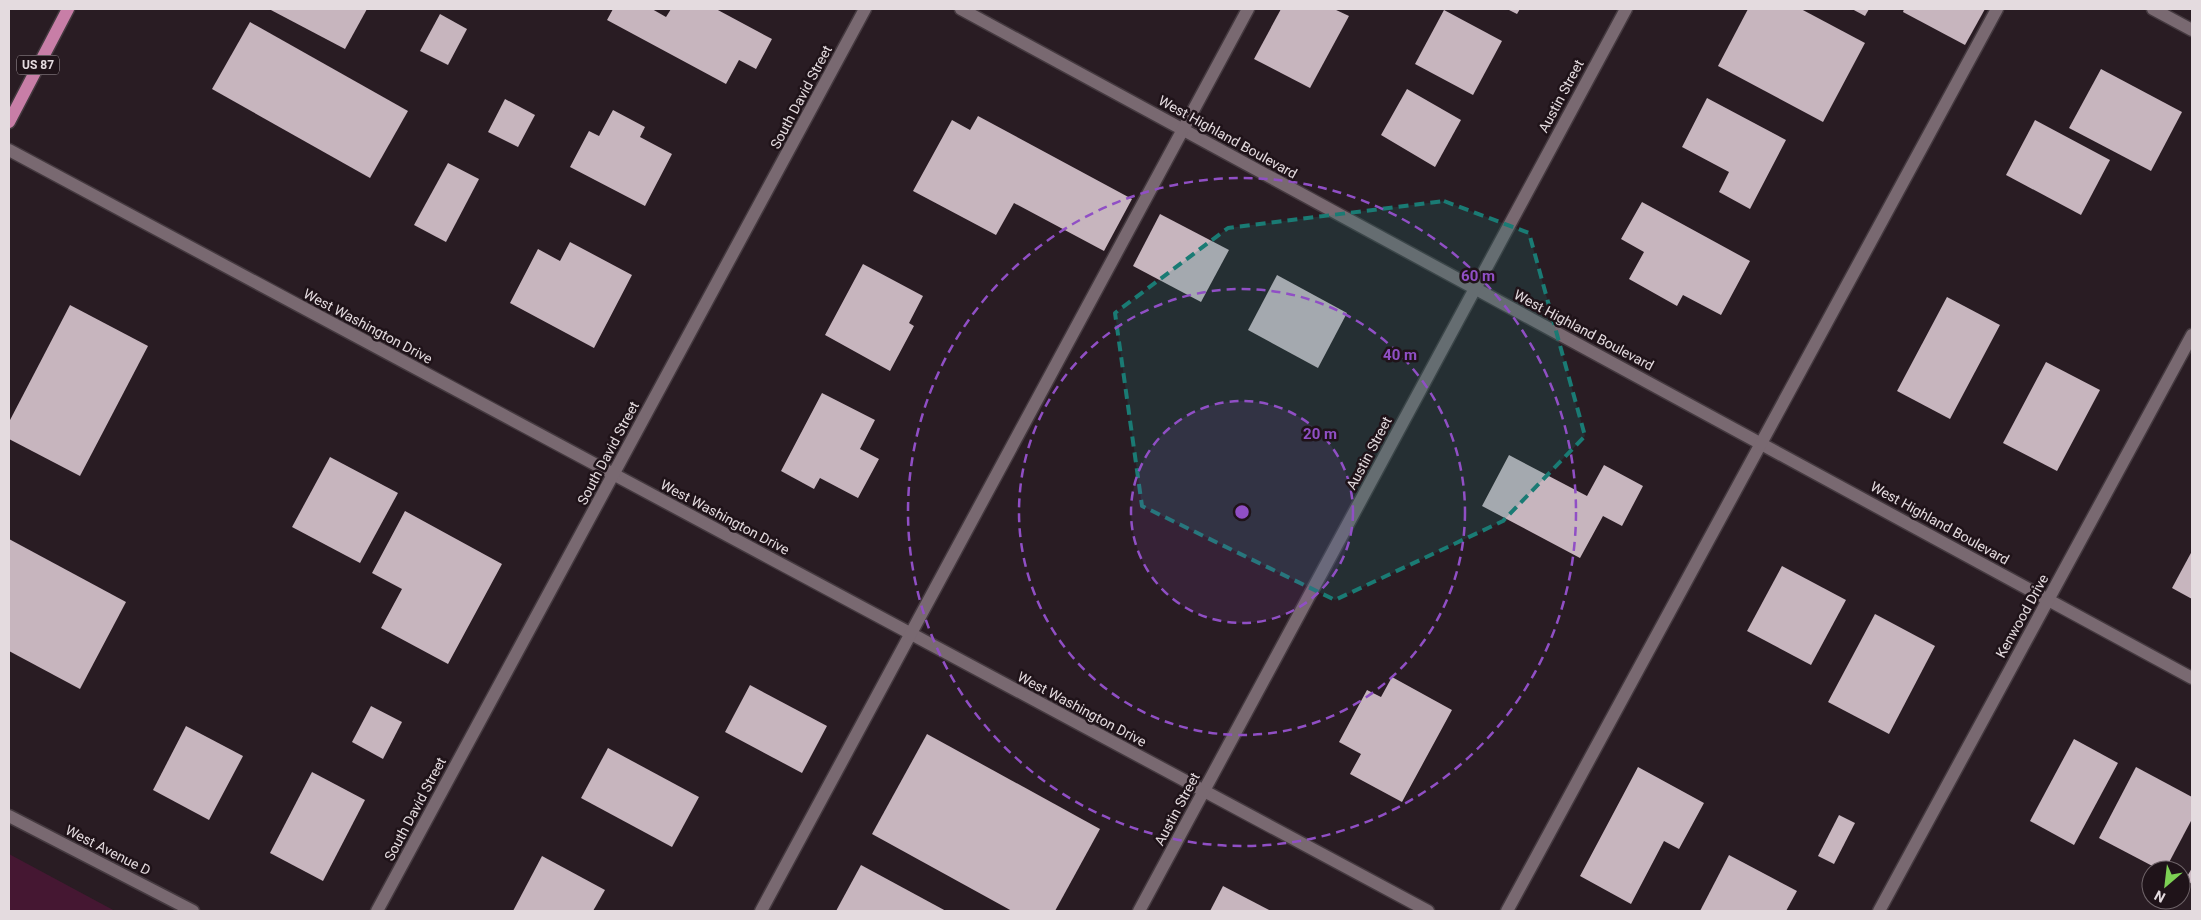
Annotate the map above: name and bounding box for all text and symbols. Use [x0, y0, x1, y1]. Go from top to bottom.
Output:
street label: South David Street [767, 42, 835, 152]
road number: US 87 [17, 56, 59, 74]
street label: Austin Street [1535, 57, 1587, 135]
street label: West Highland Boulevard [1156, 92, 1300, 182]
text: 60 m [1461, 267, 1495, 285]
street label: West Washington Drive [301, 285, 435, 367]
street label: West Highland Boulevard [1511, 286, 1657, 374]
text: 40 m [1383, 346, 1417, 364]
street label: South David Street [574, 398, 642, 508]
street label: Austin Street [1343, 414, 1395, 492]
text: 20 m [1303, 425, 1337, 443]
street label: West Washington Drive [658, 476, 792, 558]
street label: West Highland Boulevard [1868, 478, 2012, 568]
centre of rings [1233, 503, 1251, 521]
street label: Kenwood Drive [1992, 571, 2052, 661]
street label: West Washington Drive [1015, 668, 1149, 750]
street label: South David Street [381, 754, 449, 864]
street label: Austin Street [1151, 770, 1203, 848]
street label: West Avenue D [63, 822, 153, 878]
north arrow [2141, 860, 2191, 910]
text: N [2152, 887, 2168, 906]

